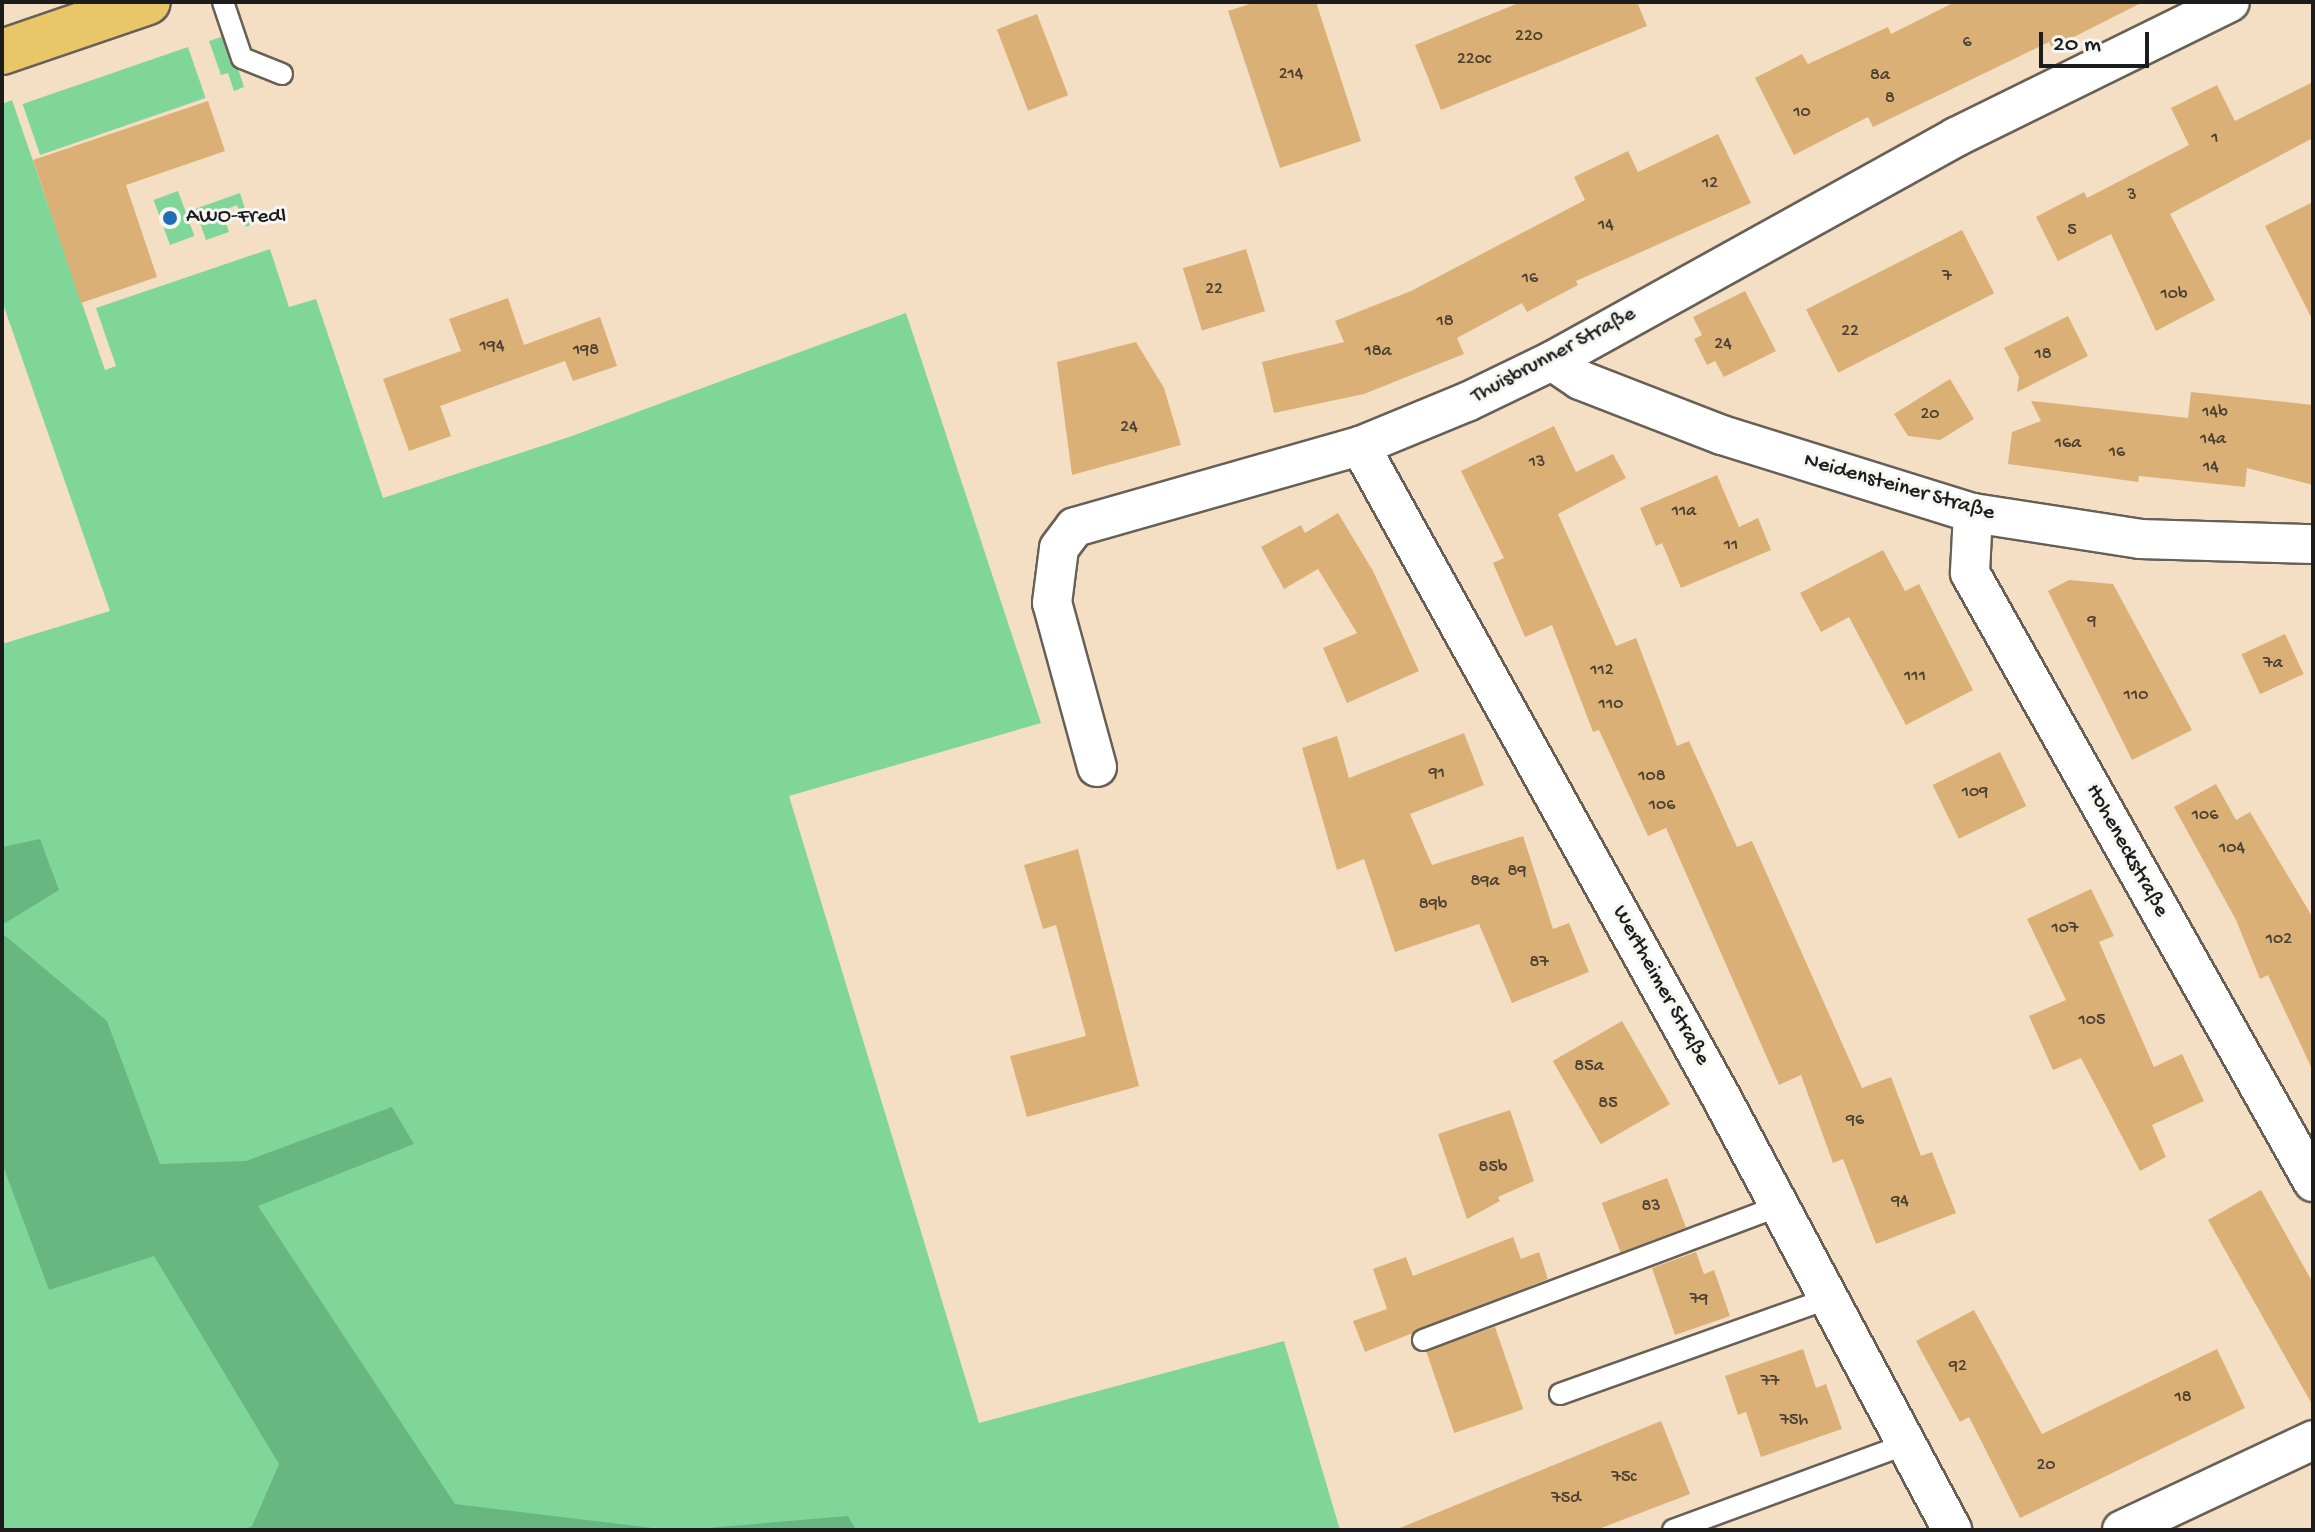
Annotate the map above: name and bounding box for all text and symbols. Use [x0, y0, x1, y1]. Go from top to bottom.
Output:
scale bar [2043, 16, 2153, 66]
house number: 220 [1515, 26, 1543, 48]
text: 20 m [2053, 31, 2101, 60]
house number: 6 [1962, 32, 1972, 54]
house number: 220c [1457, 49, 1491, 71]
house number: 214 [1279, 64, 1303, 86]
house number: 8a [1870, 65, 1890, 87]
house number: 8 [1885, 88, 1895, 110]
house number: 10 [1793, 102, 1811, 124]
house number: 1 [2211, 128, 2219, 150]
house number: 12 [1702, 173, 1718, 195]
house number: 3 [2127, 185, 2137, 207]
place label: AWO-Fredl [186, 205, 286, 231]
marker: AWO-Fredl [161, 209, 179, 227]
house number: 14 [1598, 215, 1614, 237]
house number: 5 [2067, 220, 2077, 242]
house number: 7 [1942, 266, 1952, 288]
house number: 16 [1522, 268, 1538, 290]
house number: 22 [1205, 279, 1223, 301]
house number: 10b [2161, 284, 2187, 306]
street label: Thuisbrunner Straße [1467, 302, 1641, 410]
house number: 18 [1436, 311, 1454, 333]
house number: 22 [1841, 321, 1859, 343]
house number: 24 [1714, 334, 1732, 356]
house number: 194 [480, 336, 504, 358]
house number: 198 [573, 340, 599, 362]
house number: 18a [1364, 341, 1392, 363]
house number: 18 [2034, 344, 2052, 366]
house number: 14b [2202, 402, 2228, 424]
house number: 20 [1920, 404, 1940, 426]
house number: 24 [1120, 417, 1138, 439]
house number: 14a [2200, 429, 2226, 451]
house number: 16a [2055, 433, 2081, 455]
house number: 16 [2109, 442, 2125, 464]
street label: Neidensteiner Straße [1801, 448, 1997, 528]
house number: 13 [1529, 452, 1545, 474]
house number: 14 [2203, 457, 2219, 479]
house number: 11a [1672, 501, 1696, 523]
house number: 11 [1724, 535, 1738, 557]
house number: 9 [2087, 611, 2097, 633]
house number: 7a [2263, 653, 2283, 675]
house number: 112 [1590, 660, 1614, 682]
house number: 111 [1904, 666, 1926, 688]
house number: 110 [2124, 685, 2148, 707]
house number: 110 [1599, 694, 1623, 716]
house number: 91 [1429, 763, 1445, 785]
house number: 108 [1638, 766, 1666, 788]
street label: Hoheneckstraße [2079, 780, 2173, 922]
house number: 109 [1962, 782, 1988, 804]
house number: 106 [1649, 795, 1675, 817]
house number: 106 [2192, 805, 2218, 827]
house number: 104 [2219, 838, 2245, 860]
house number: 89 [1508, 861, 1526, 883]
house number: 89a [1471, 871, 1499, 893]
house number: 89b [1419, 894, 1447, 916]
street label: Wertheimer Straße [1605, 901, 1715, 1071]
house number: 107 [2052, 918, 2078, 940]
house number: 102 [2266, 929, 2292, 951]
house number: 87 [1529, 952, 1549, 974]
house number: 105 [2079, 1010, 2105, 1032]
house number: 85a [1574, 1056, 1604, 1078]
house number: 85 [1598, 1093, 1618, 1115]
house number: 96 [1846, 1110, 1864, 1132]
house number: 85b [1479, 1157, 1507, 1179]
house number: 94 [1891, 1191, 1909, 1213]
house number: 83 [1641, 1196, 1661, 1218]
house number: 79 [1690, 1289, 1708, 1311]
house number: 92 [1949, 1356, 1967, 1378]
house number: 77 [1761, 1371, 1779, 1393]
house number: 18 [2174, 1387, 2192, 1409]
house number: 75h [1780, 1410, 1808, 1432]
house number: 20 [2036, 1455, 2056, 1477]
house number: 75c [1612, 1467, 1636, 1489]
house number: 75d [1551, 1488, 1581, 1510]

